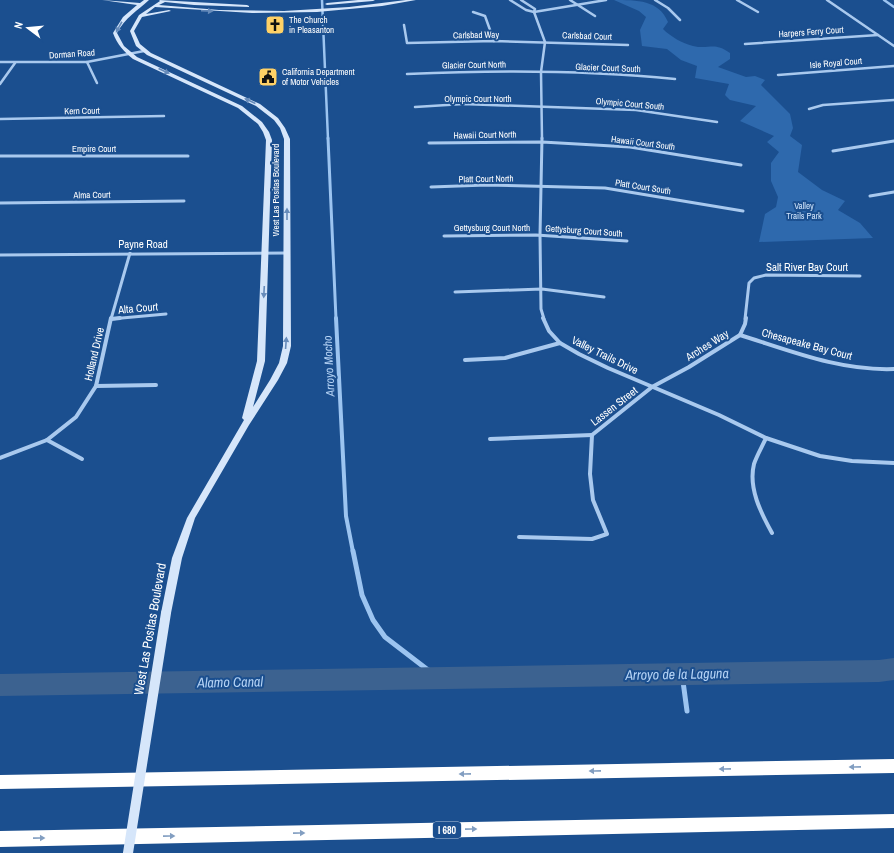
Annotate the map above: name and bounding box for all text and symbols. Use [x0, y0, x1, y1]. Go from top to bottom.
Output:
north arrow [8, 8, 48, 48]
one-way arrow [201, 8, 214, 14]
church icon: The Church in Pleasanton [264, 14, 286, 36]
place label: The Church in Pleasanton [289, 14, 334, 36]
text: N [11, 20, 26, 30]
one-way arrow [115, 21, 122, 33]
street label: Harpers Ferry Court [778, 24, 844, 40]
street label: Carlsbad Way [453, 29, 499, 41]
street label: Carlsbad Court [562, 29, 612, 43]
street label: Dorman Road [49, 46, 95, 62]
street label: Isle Royal Court [809, 55, 863, 71]
street label: Glacier Court North [442, 58, 506, 72]
street label: Glacier Court South [575, 61, 641, 75]
public building icon: California Department of Motor Vehicles [257, 66, 279, 88]
place label: California Department of Motor Vehicles [282, 66, 355, 88]
one-way arrow [158, 68, 169, 74]
street label: Olympic Court North [444, 93, 512, 105]
street label: Olympic Court South [595, 95, 665, 113]
one-way arrow [244, 98, 255, 104]
street label: Kern Court [64, 105, 100, 117]
street label: Hawaii Court North [453, 128, 517, 142]
street label: Hawaii Court South [610, 133, 676, 153]
street label: Empire Court [72, 143, 116, 155]
street label: West Las Positas Boulevard [270, 144, 282, 236]
street label: Platt Court North [458, 173, 514, 185]
street label: Platt Court South [614, 177, 672, 197]
street label: Alma Court [72, 189, 111, 201]
park label: Valley Trails Park [786, 200, 822, 222]
one-way arrow [284, 207, 290, 220]
street label: Gettysburg Court North [454, 222, 530, 234]
street label: Gettysburg Court South [545, 222, 623, 240]
street label: Payne Road [118, 237, 168, 251]
street label: Salt River Bay Court [766, 260, 849, 274]
one-way arrow [261, 286, 267, 299]
street label: Alta Court [116, 299, 159, 317]
street label: Chesapeake Bay Court [760, 325, 854, 363]
street label: Holland Drive [81, 326, 107, 382]
street label: Arches Way [682, 326, 732, 364]
street label: Valley Trails Drive [569, 333, 641, 377]
water label: Arroyo Mocho [319, 334, 339, 398]
one-way arrow [283, 337, 290, 349]
street label: Lassen Street [588, 383, 641, 429]
street label: West Las Positas Boulevard [130, 562, 170, 696]
water label: Arroyo de la Laguna [624, 664, 729, 684]
water label: Alamo Canal [196, 672, 263, 692]
one-way arrow [848, 764, 861, 770]
one-way arrow [718, 766, 731, 772]
one-way arrow [588, 768, 601, 774]
one-way arrow [459, 770, 471, 777]
road number: I 680 [433, 822, 461, 838]
one-way arrow [465, 826, 477, 833]
one-way arrow [293, 830, 306, 836]
one-way arrow [163, 832, 175, 839]
one-way arrow [33, 835, 46, 841]

